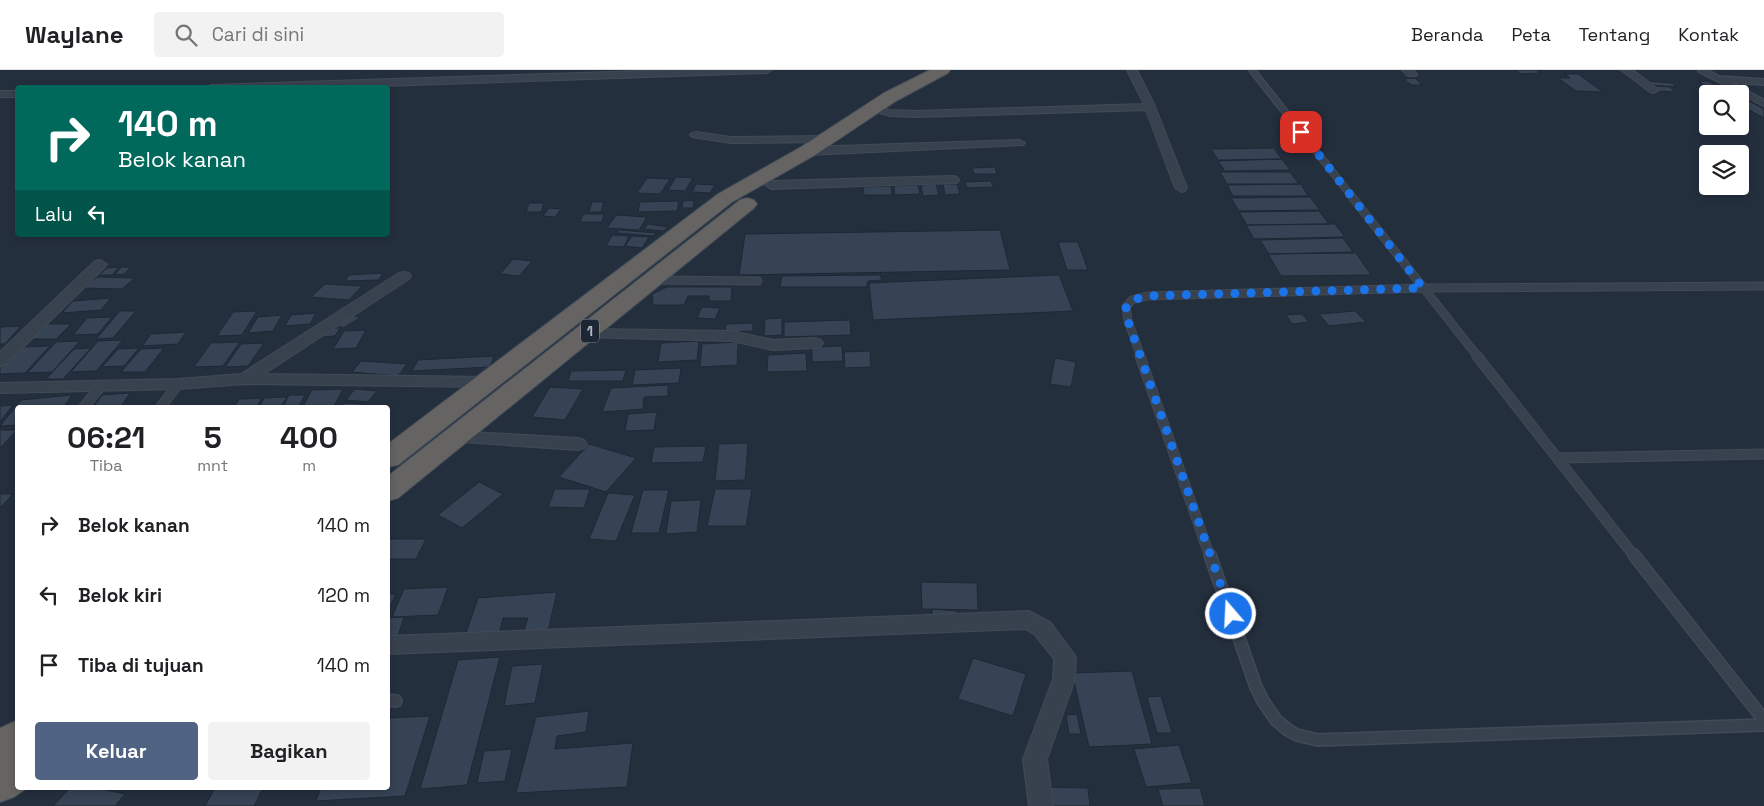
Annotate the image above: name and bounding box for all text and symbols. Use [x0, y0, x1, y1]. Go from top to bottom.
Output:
search box [154, 12, 504, 57]
text: Waylane [25, 19, 124, 50]
icon: search [172, 21, 200, 49]
text: Cari di sini [212, 22, 304, 47]
text: Beranda [1411, 23, 1483, 46]
text: Peta [1511, 23, 1551, 46]
text: Tentang [1579, 23, 1650, 46]
text: Kontak [1678, 23, 1739, 46]
map controls [1699, 85, 1749, 195]
button: search [1699, 85, 1749, 135]
text: 140 m [118, 102, 218, 146]
icon: right [35, 105, 100, 170]
pin [1280, 111, 1322, 153]
icon: arrive [1287, 118, 1315, 146]
text: Belok kanan [118, 145, 246, 173]
button: layers [1699, 145, 1749, 195]
icon: left [83, 200, 111, 228]
text: Lalu [35, 202, 73, 227]
road number: 1 [581, 320, 599, 342]
text: 06:21 [67, 418, 145, 457]
text: 5 [204, 418, 222, 457]
text: 400 [280, 418, 338, 457]
text: Tiba [90, 455, 123, 476]
text: mnt [197, 455, 228, 476]
text: m [302, 455, 316, 476]
icon: right [35, 511, 63, 539]
text: Belok kanan [78, 513, 190, 538]
text: 140 m [317, 513, 370, 538]
icon: left [35, 581, 63, 609]
text: Belok kiri [78, 583, 162, 608]
text: 120 m [317, 583, 370, 608]
position arrow [1204, 587, 1256, 639]
icon: arrive [35, 651, 63, 679]
text: Tiba di tujuan [78, 653, 204, 678]
text: 140 m [317, 653, 370, 678]
button: Keluar [35, 722, 198, 780]
button: Bagikan [208, 722, 370, 780]

